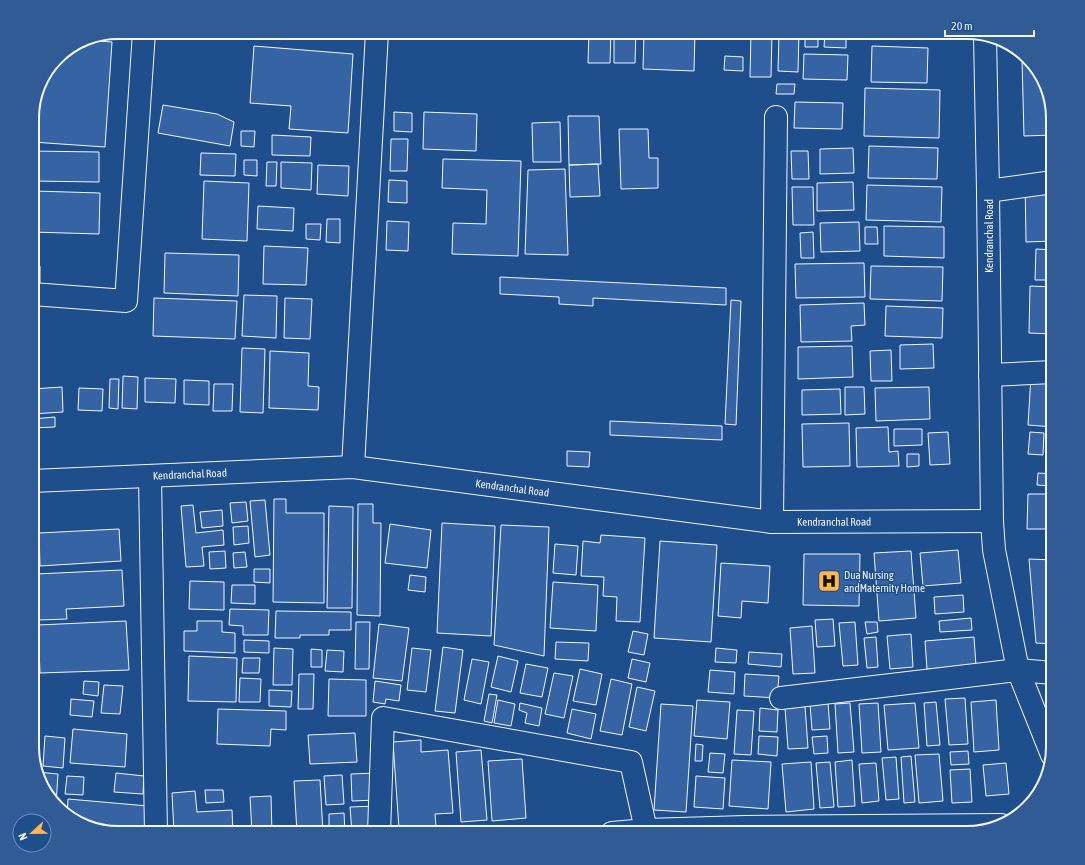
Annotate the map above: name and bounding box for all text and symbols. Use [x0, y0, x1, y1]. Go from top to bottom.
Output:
scale bar [945, 12, 1034, 38]
text: 20 m [951, 19, 973, 33]
street label: Kendranchal Road [983, 199, 995, 273]
street label: Kendranchal Road [153, 467, 227, 482]
street label: Kendranchal Road [475, 477, 550, 499]
street label: Kendranchal Road [797, 516, 871, 528]
hospital icon: Dua Nursing andMaternity Home [816, 568, 842, 594]
place label: Dua Nursing andMaternity Home [844, 569, 925, 594]
north arrow [12, 813, 52, 853]
text: N [16, 831, 30, 842]

